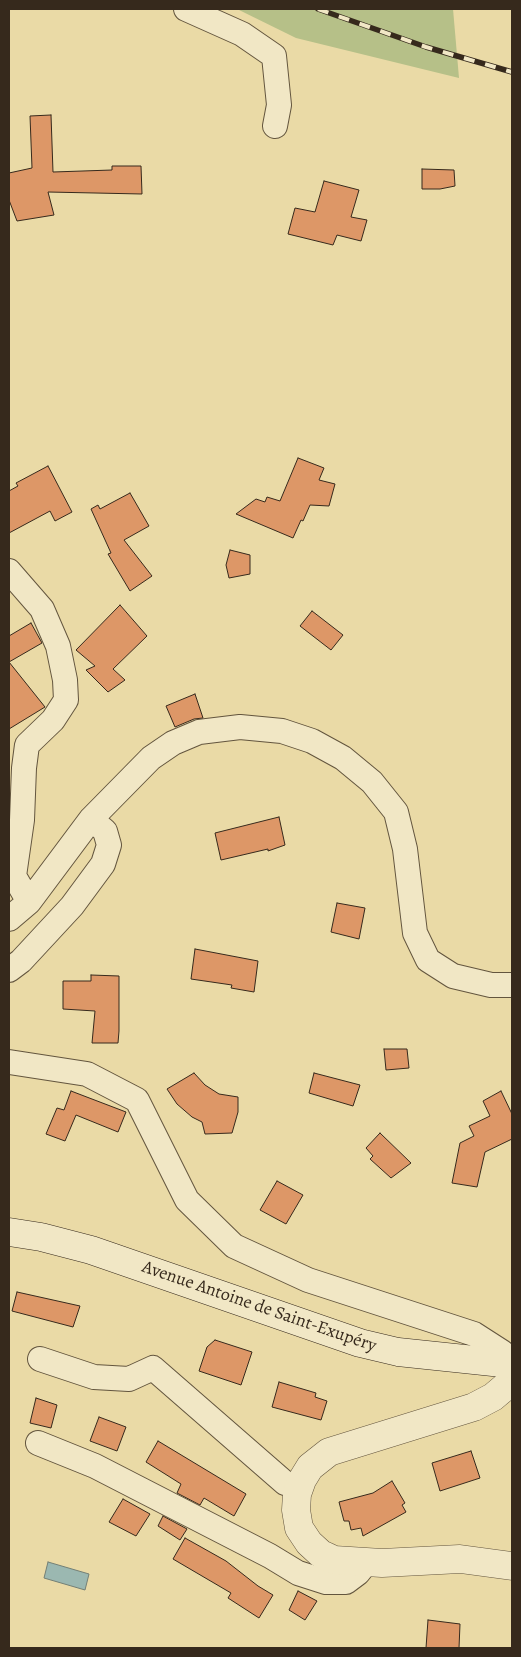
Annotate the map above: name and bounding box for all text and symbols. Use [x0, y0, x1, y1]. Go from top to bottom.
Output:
street label: Avenue Antoine de Saint-Exupéry [139, 1257, 379, 1357]

